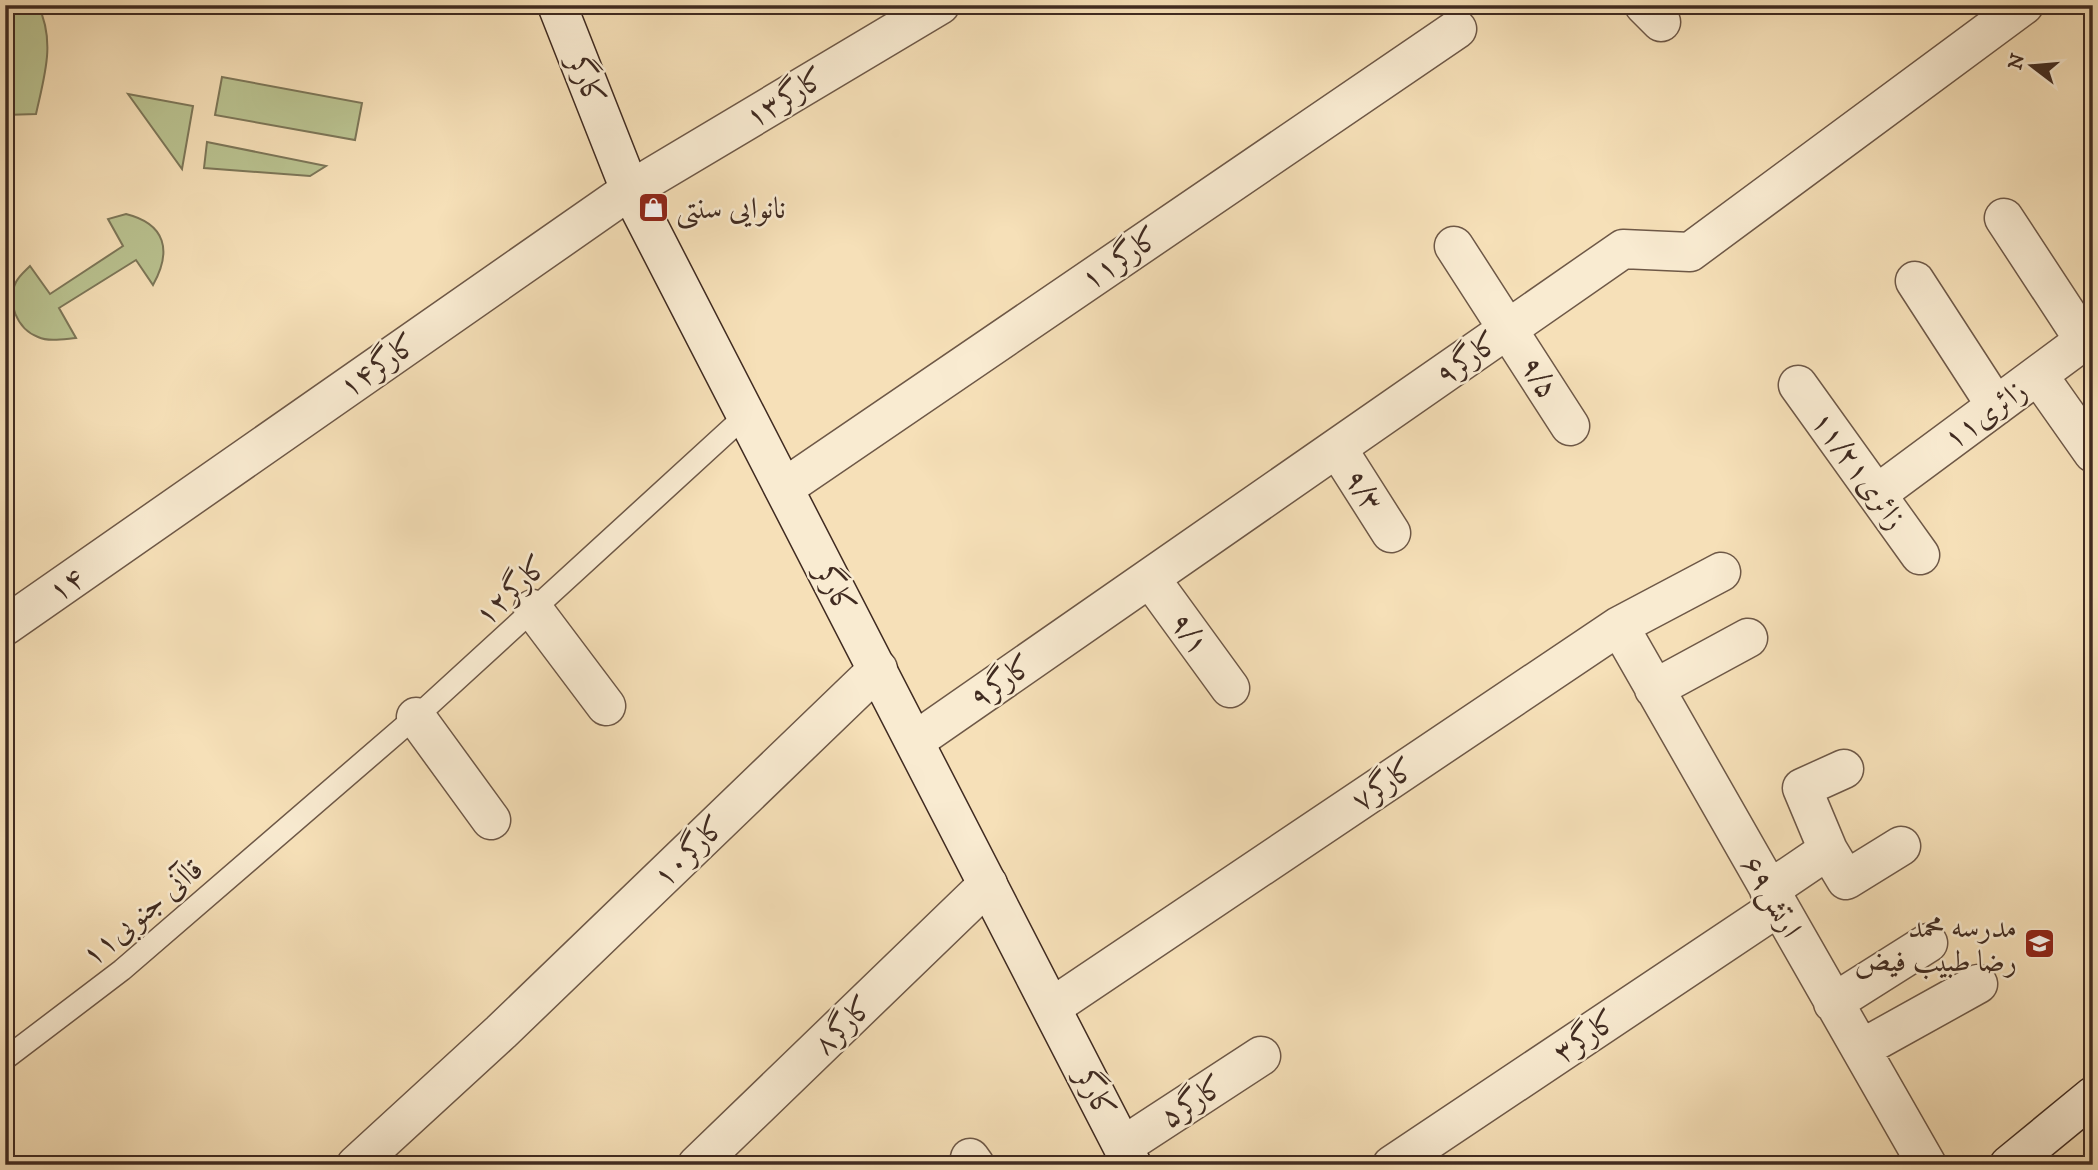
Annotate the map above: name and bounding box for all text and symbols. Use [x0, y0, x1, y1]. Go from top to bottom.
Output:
north arrow [1996, 32, 2066, 102]
street label: کارگر [558, 46, 615, 111]
text: N [2004, 51, 2030, 72]
street label: کارگر۱۳ [737, 58, 833, 136]
shop icon: نانوایی سنتی [636, 191, 670, 225]
place label: نانوایی سنتی [676, 191, 786, 230]
street label: کارگر۱۱ [1073, 217, 1167, 299]
street label: کارگر۹ [1427, 322, 1507, 394]
street label: کارگر۱۴ [331, 324, 425, 406]
street label: ۹/۵ [1512, 350, 1566, 406]
street label: زائری۱۱ [1937, 373, 2035, 458]
street label: ۱۱/۲۱زائری [1802, 404, 1913, 537]
street label: ۹/۳ [1336, 463, 1390, 519]
street label: کارگر۱۲ [466, 546, 556, 634]
street label: کارگر [805, 554, 866, 621]
street label: ۱۴ [42, 560, 92, 610]
street label: ۹/۱ [1161, 606, 1216, 662]
street label: کارگر۹ [961, 645, 1041, 717]
street label: کارگر۷ [1343, 748, 1423, 820]
street label: کارگر۱۰ [644, 806, 734, 896]
street label: ارتش۶۹ [1732, 849, 1809, 945]
street label: قاآنی جنوبی۱۱ [74, 851, 212, 976]
place label: مدرسه محمد رضا طبیب فیض [1855, 910, 2017, 981]
school or university icon: مدرسه محمد رضا طبیب فیض [2023, 927, 2057, 961]
street label: کارگر۸ [804, 987, 882, 1063]
street label: کارگر۳ [1545, 1000, 1625, 1072]
street label: کارگر [1065, 1058, 1126, 1125]
street label: کارگر۵ [1152, 1065, 1232, 1137]

